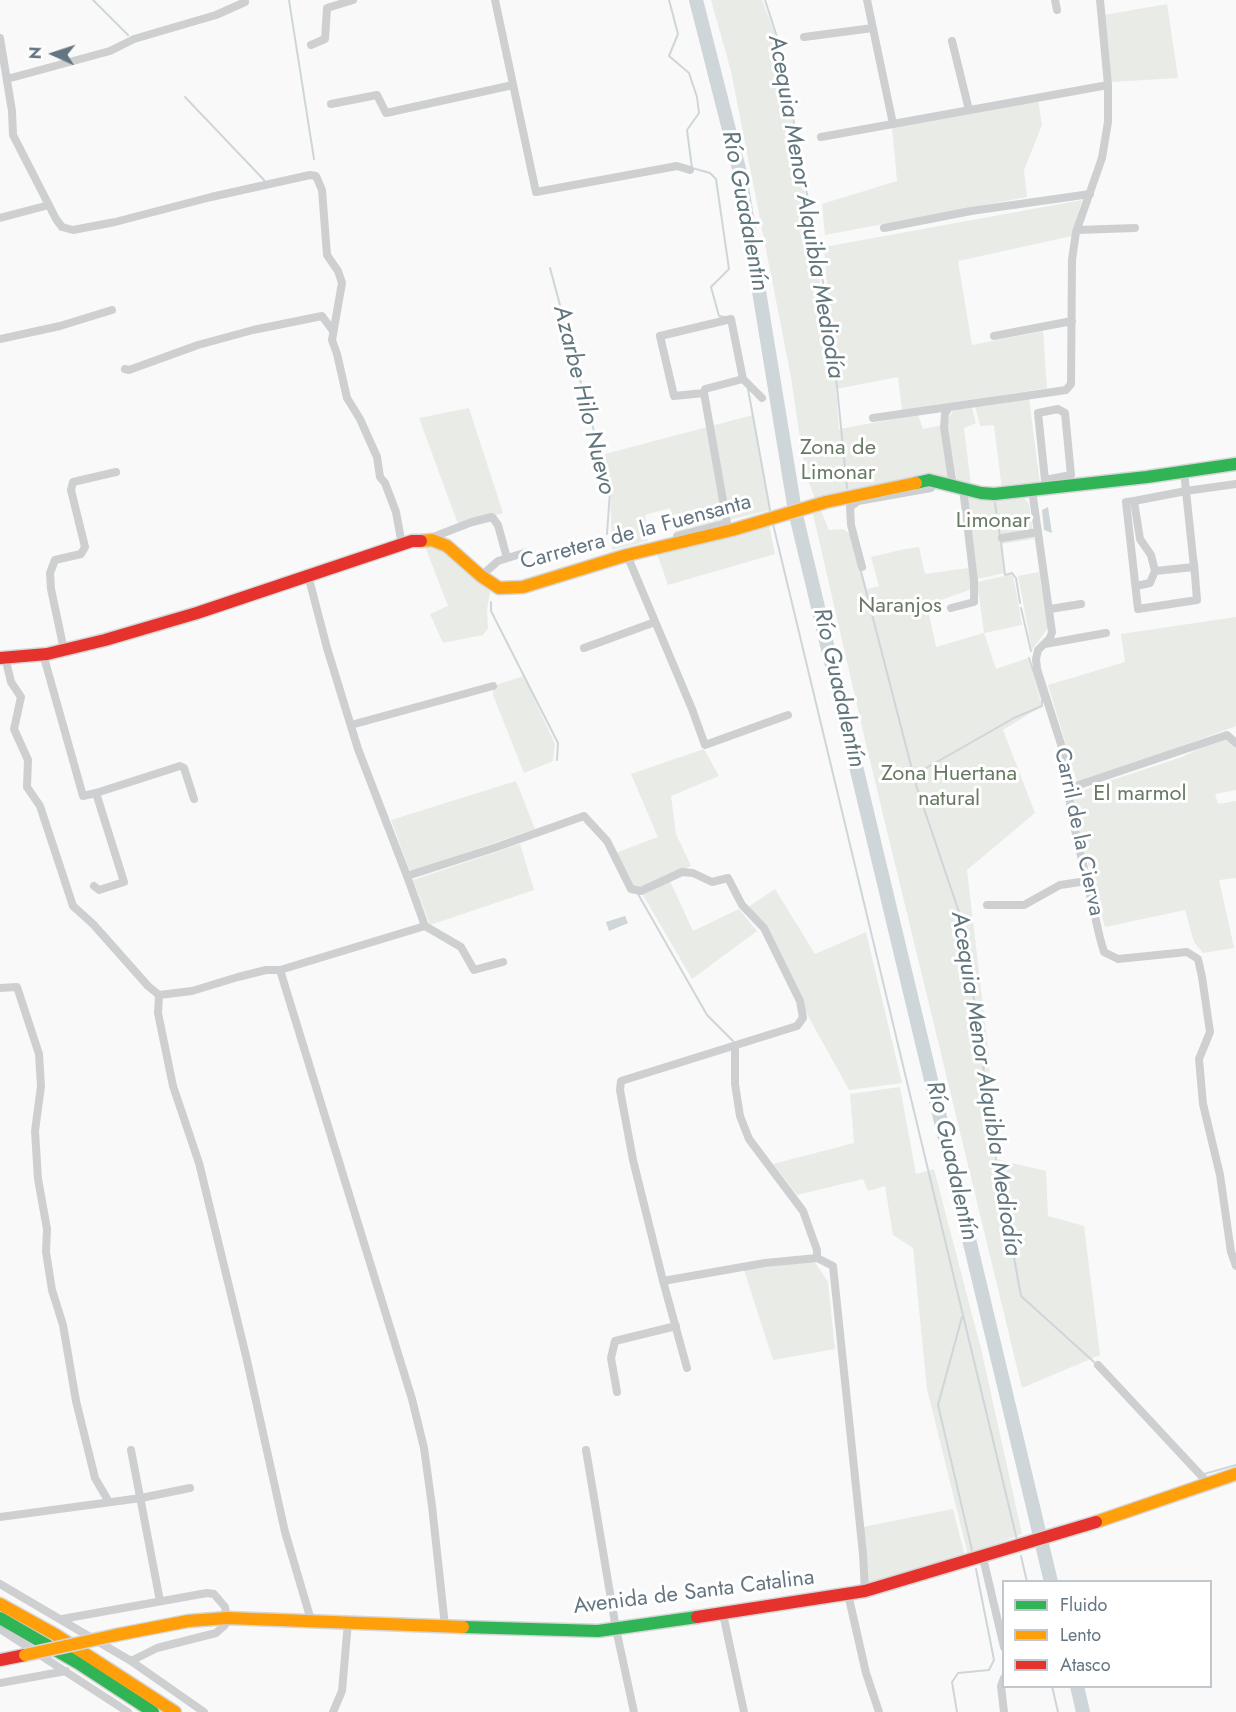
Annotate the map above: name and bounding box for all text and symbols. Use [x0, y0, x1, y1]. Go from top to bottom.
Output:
north arrow [24, 24, 84, 84]
water label: Acequia Menor Alquibla Mediodía [761, 33, 849, 381]
text: N [24, 46, 47, 60]
water label: Río Guadalentín [714, 128, 774, 294]
water label: Azarbe Hilo Nuevo [546, 303, 620, 497]
park label: Zona de Limonar [800, 436, 876, 488]
street label: Carretera de la Fuensanta [518, 489, 754, 577]
park label: Limonar [956, 509, 1030, 535]
park label: Naranjos [858, 594, 942, 620]
water label: Río Guadalentín [806, 606, 870, 770]
street label: Carril de la Cierva [1047, 745, 1109, 919]
park label: Zona Huertana natural [881, 762, 1017, 813]
park label: El marmol [1093, 782, 1187, 808]
water label: Acequia Menor Alquibla Mediodía [944, 910, 1026, 1258]
water label: Río Guadalentín [919, 1079, 983, 1243]
street label: Avenida de Santa Catalina [572, 1565, 816, 1621]
legend [1002, 1580, 1212, 1688]
text: Fluido [1060, 1592, 1107, 1618]
text: Lento [1060, 1622, 1101, 1648]
text: Atasco [1060, 1652, 1111, 1678]

